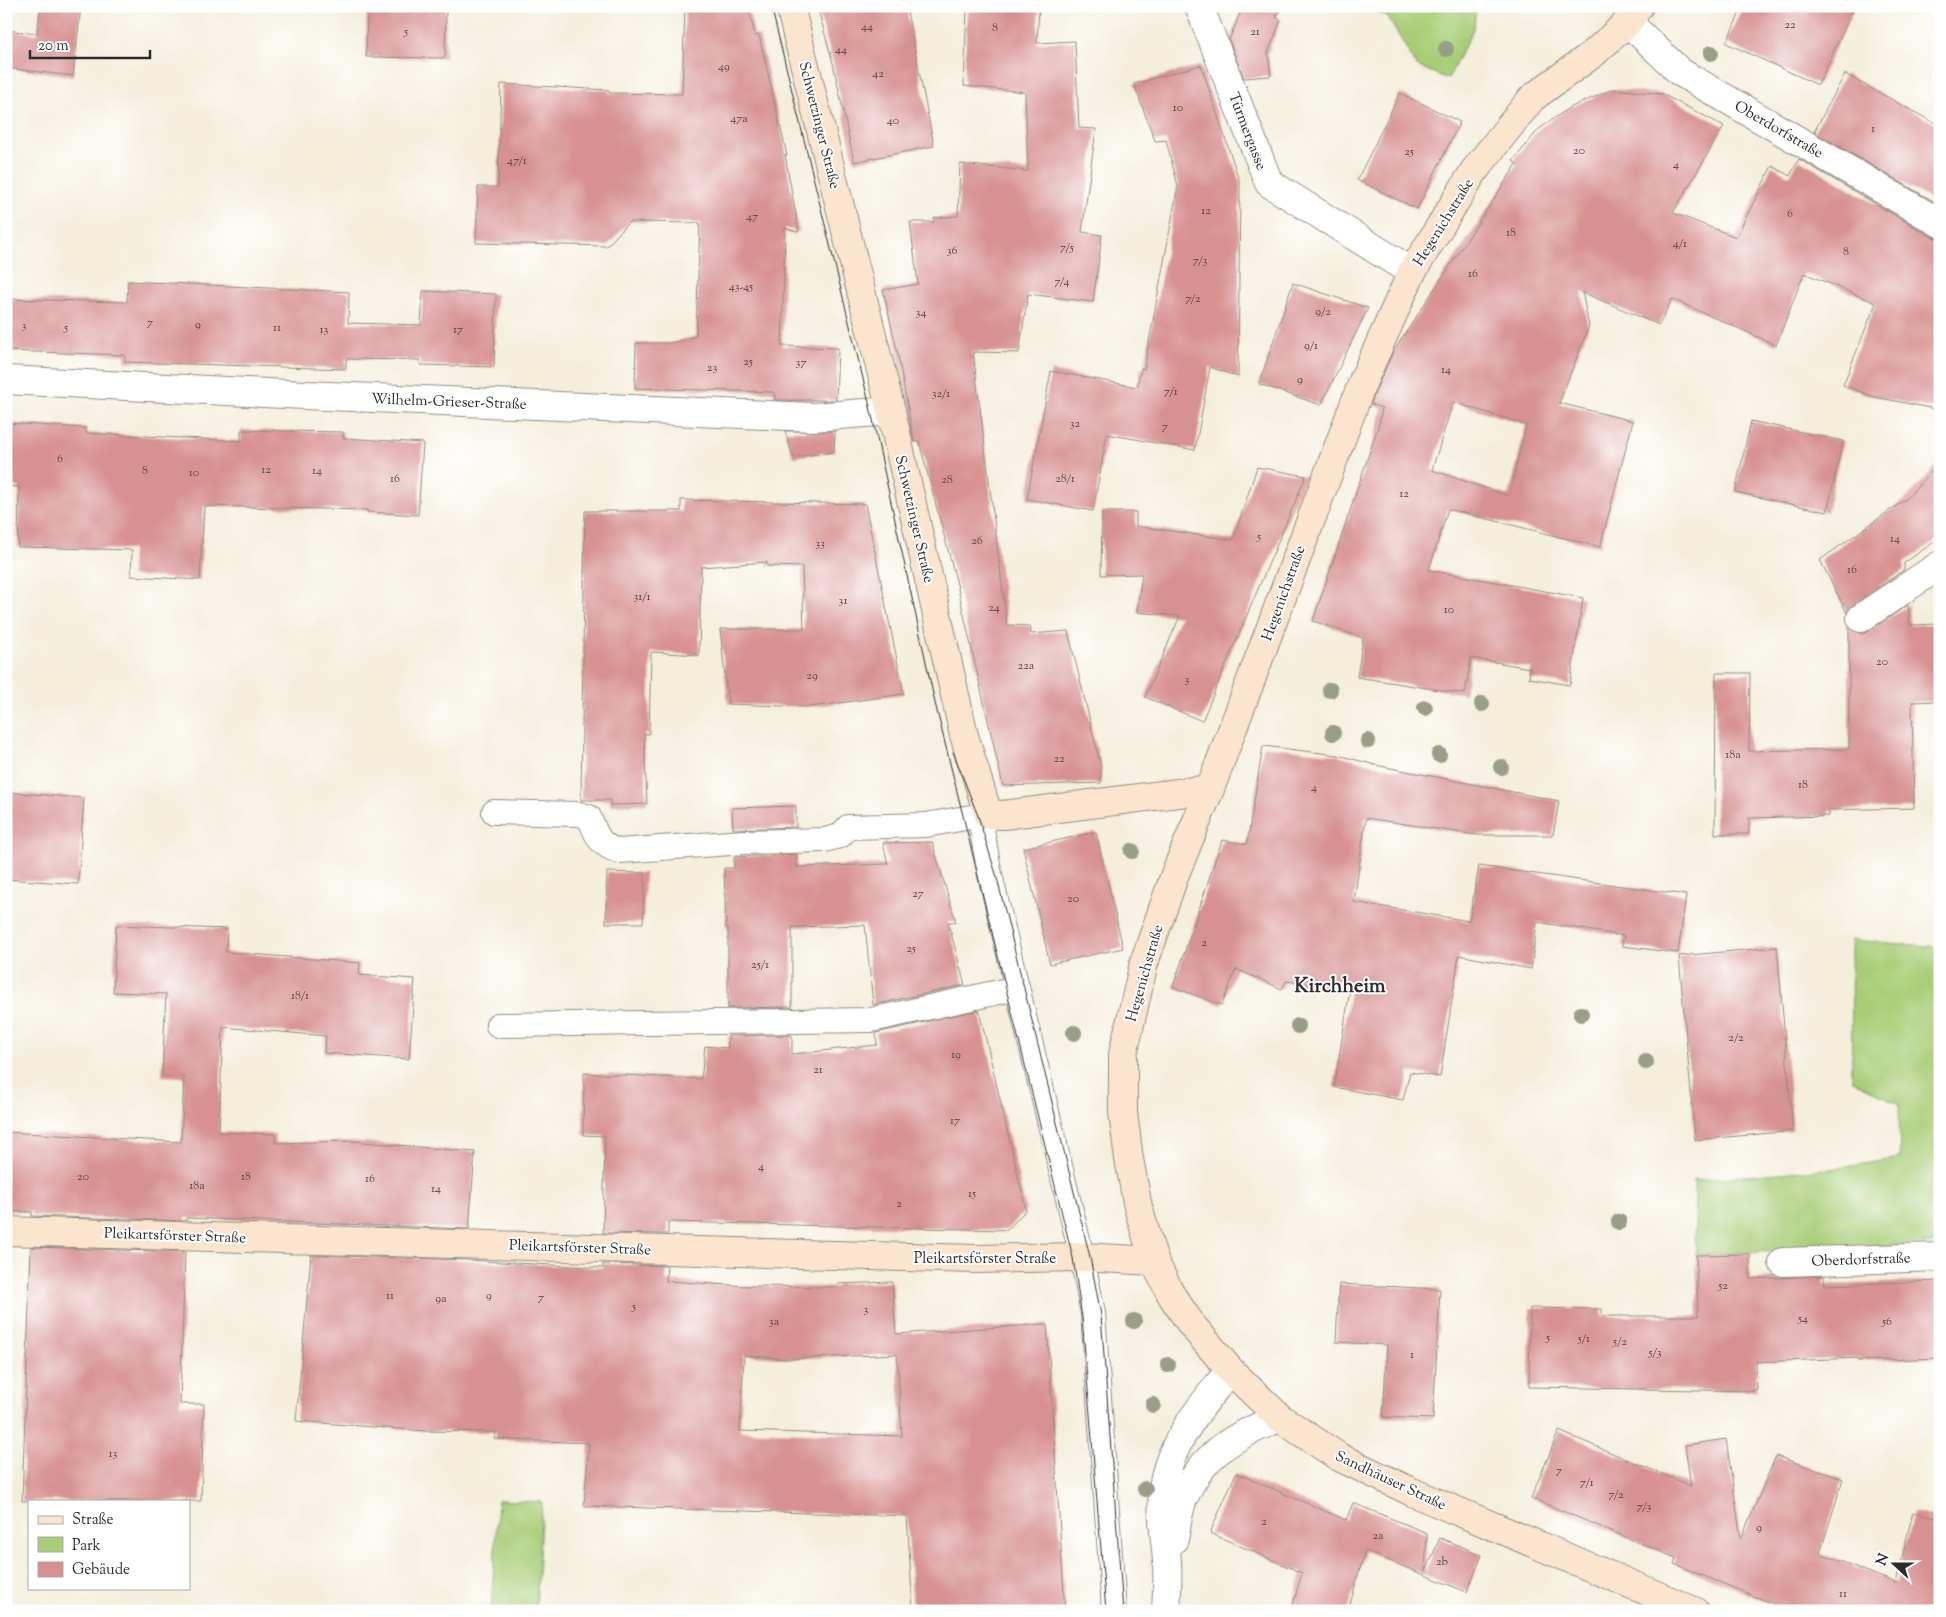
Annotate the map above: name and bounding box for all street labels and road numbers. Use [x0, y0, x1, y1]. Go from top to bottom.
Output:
street label: Schwetzinger Straße [793, 60, 844, 191]
street label: Türmergasse [1222, 90, 1271, 173]
street label: Oberdorfstraße [1730, 96, 1827, 164]
street label: Hegenichstraße [1409, 175, 1480, 271]
street label: Wilhelm-Grieser-Straße [371, 389, 527, 416]
street label: Schwetzinger Straße [889, 453, 938, 585]
street label: Hegenichstraße [1257, 543, 1311, 644]
street label: Hegenichstraße [1122, 922, 1169, 1024]
street label: Pleikartsförster Straße [103, 1224, 246, 1249]
street label: Pleikartsförster Straße [508, 1236, 651, 1261]
street label: Oberdorfstraße [1811, 1248, 1911, 1273]
street label: Pleikartsförster Straße [914, 1249, 1056, 1270]
street label: Sandhäuser Straße [1331, 1446, 1449, 1516]

